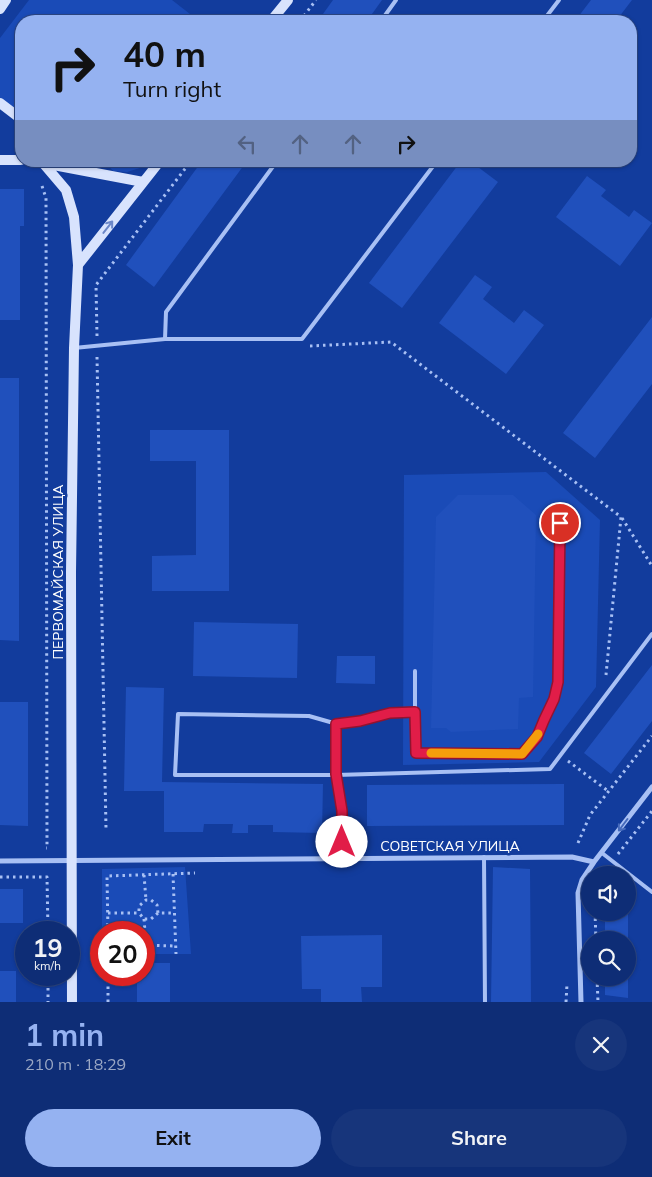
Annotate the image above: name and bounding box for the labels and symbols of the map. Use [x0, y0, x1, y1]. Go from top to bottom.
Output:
one-way arrow [103, 220, 113, 234]
street label: ПЕРВОМАЙСКАЯ УЛИЦА [49, 484, 67, 660]
pin [539, 502, 581, 544]
position arrow [315, 815, 367, 867]
one-way arrow [618, 818, 629, 831]
street label: СОВЕТСКАЯ УЛИЦА [380, 837, 521, 855]
speed limit sign: 20 [90, 921, 155, 986]

